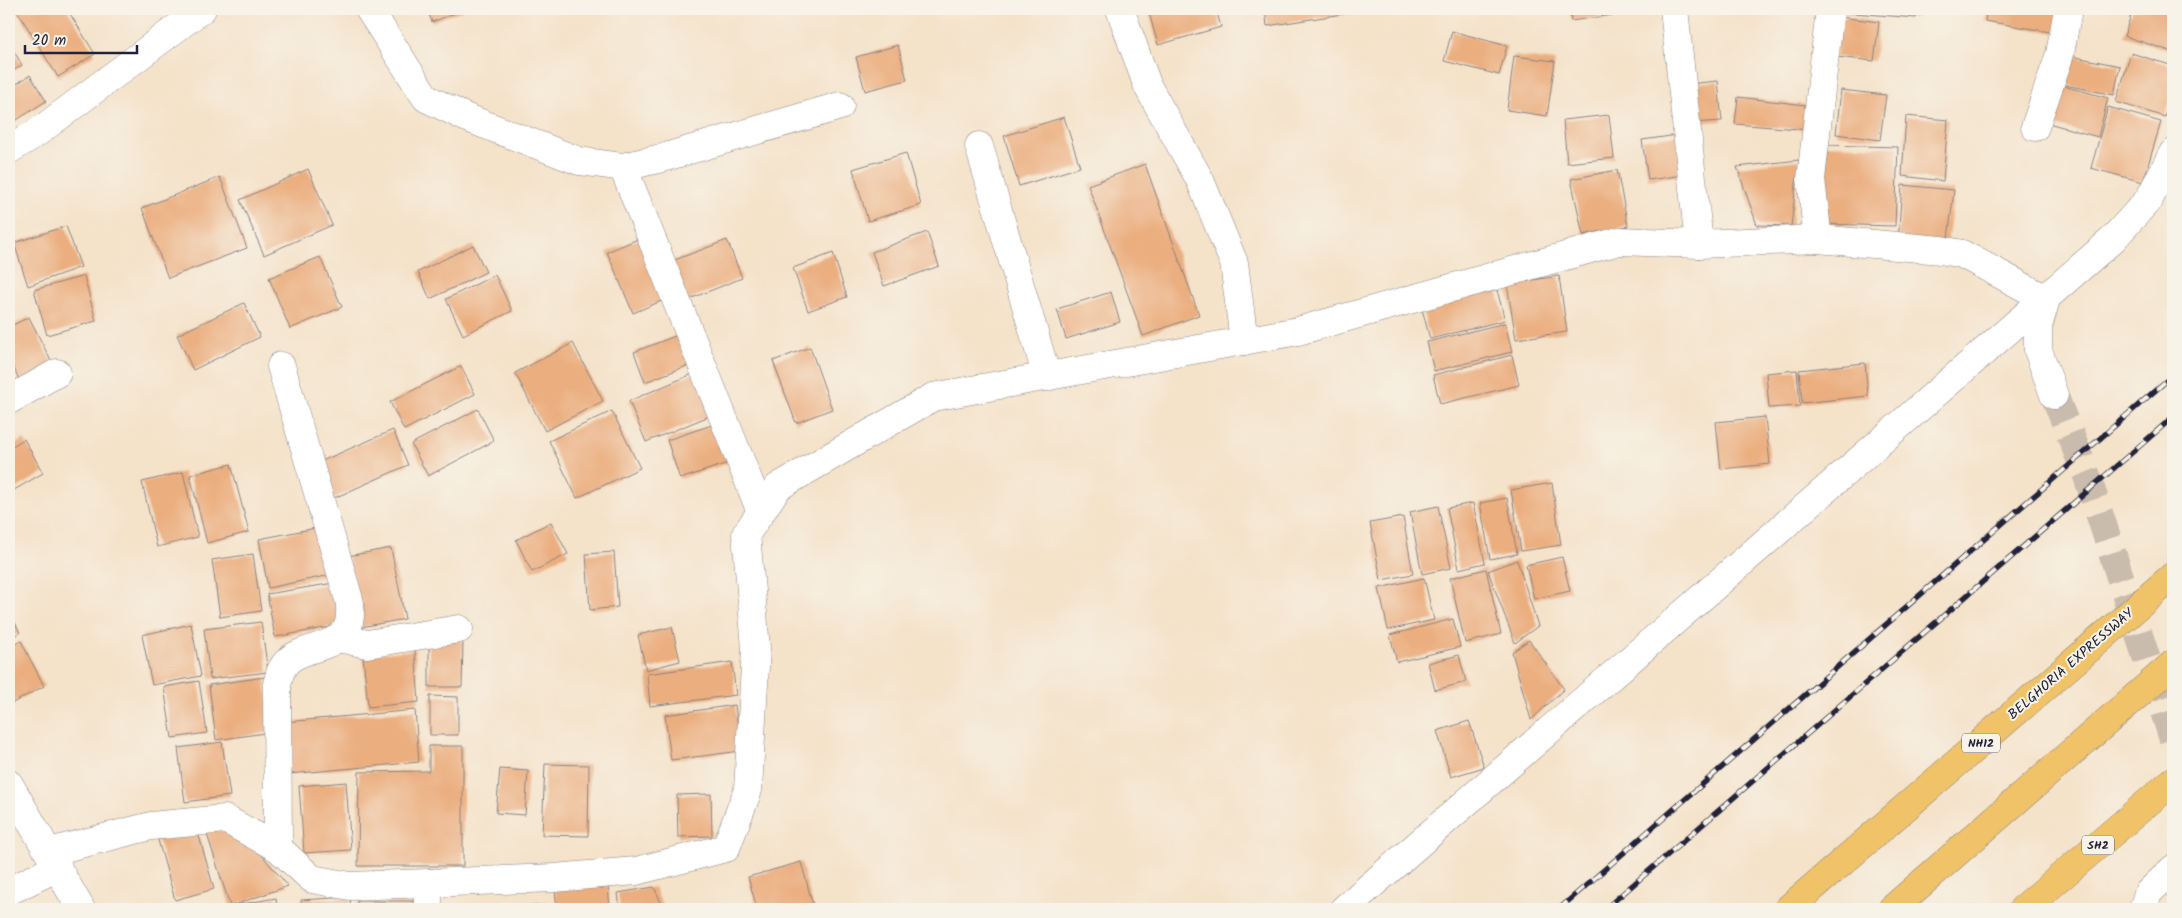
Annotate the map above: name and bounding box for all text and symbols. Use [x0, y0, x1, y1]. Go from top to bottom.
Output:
scale bar [25, 22, 138, 54]
text: 20 m [32, 29, 66, 53]
street label: BELGHORIA EXPRESSWAY [2003, 602, 2140, 725]
road number: NH12 [1962, 734, 2000, 752]
road number: SH2 [2082, 836, 2114, 854]

